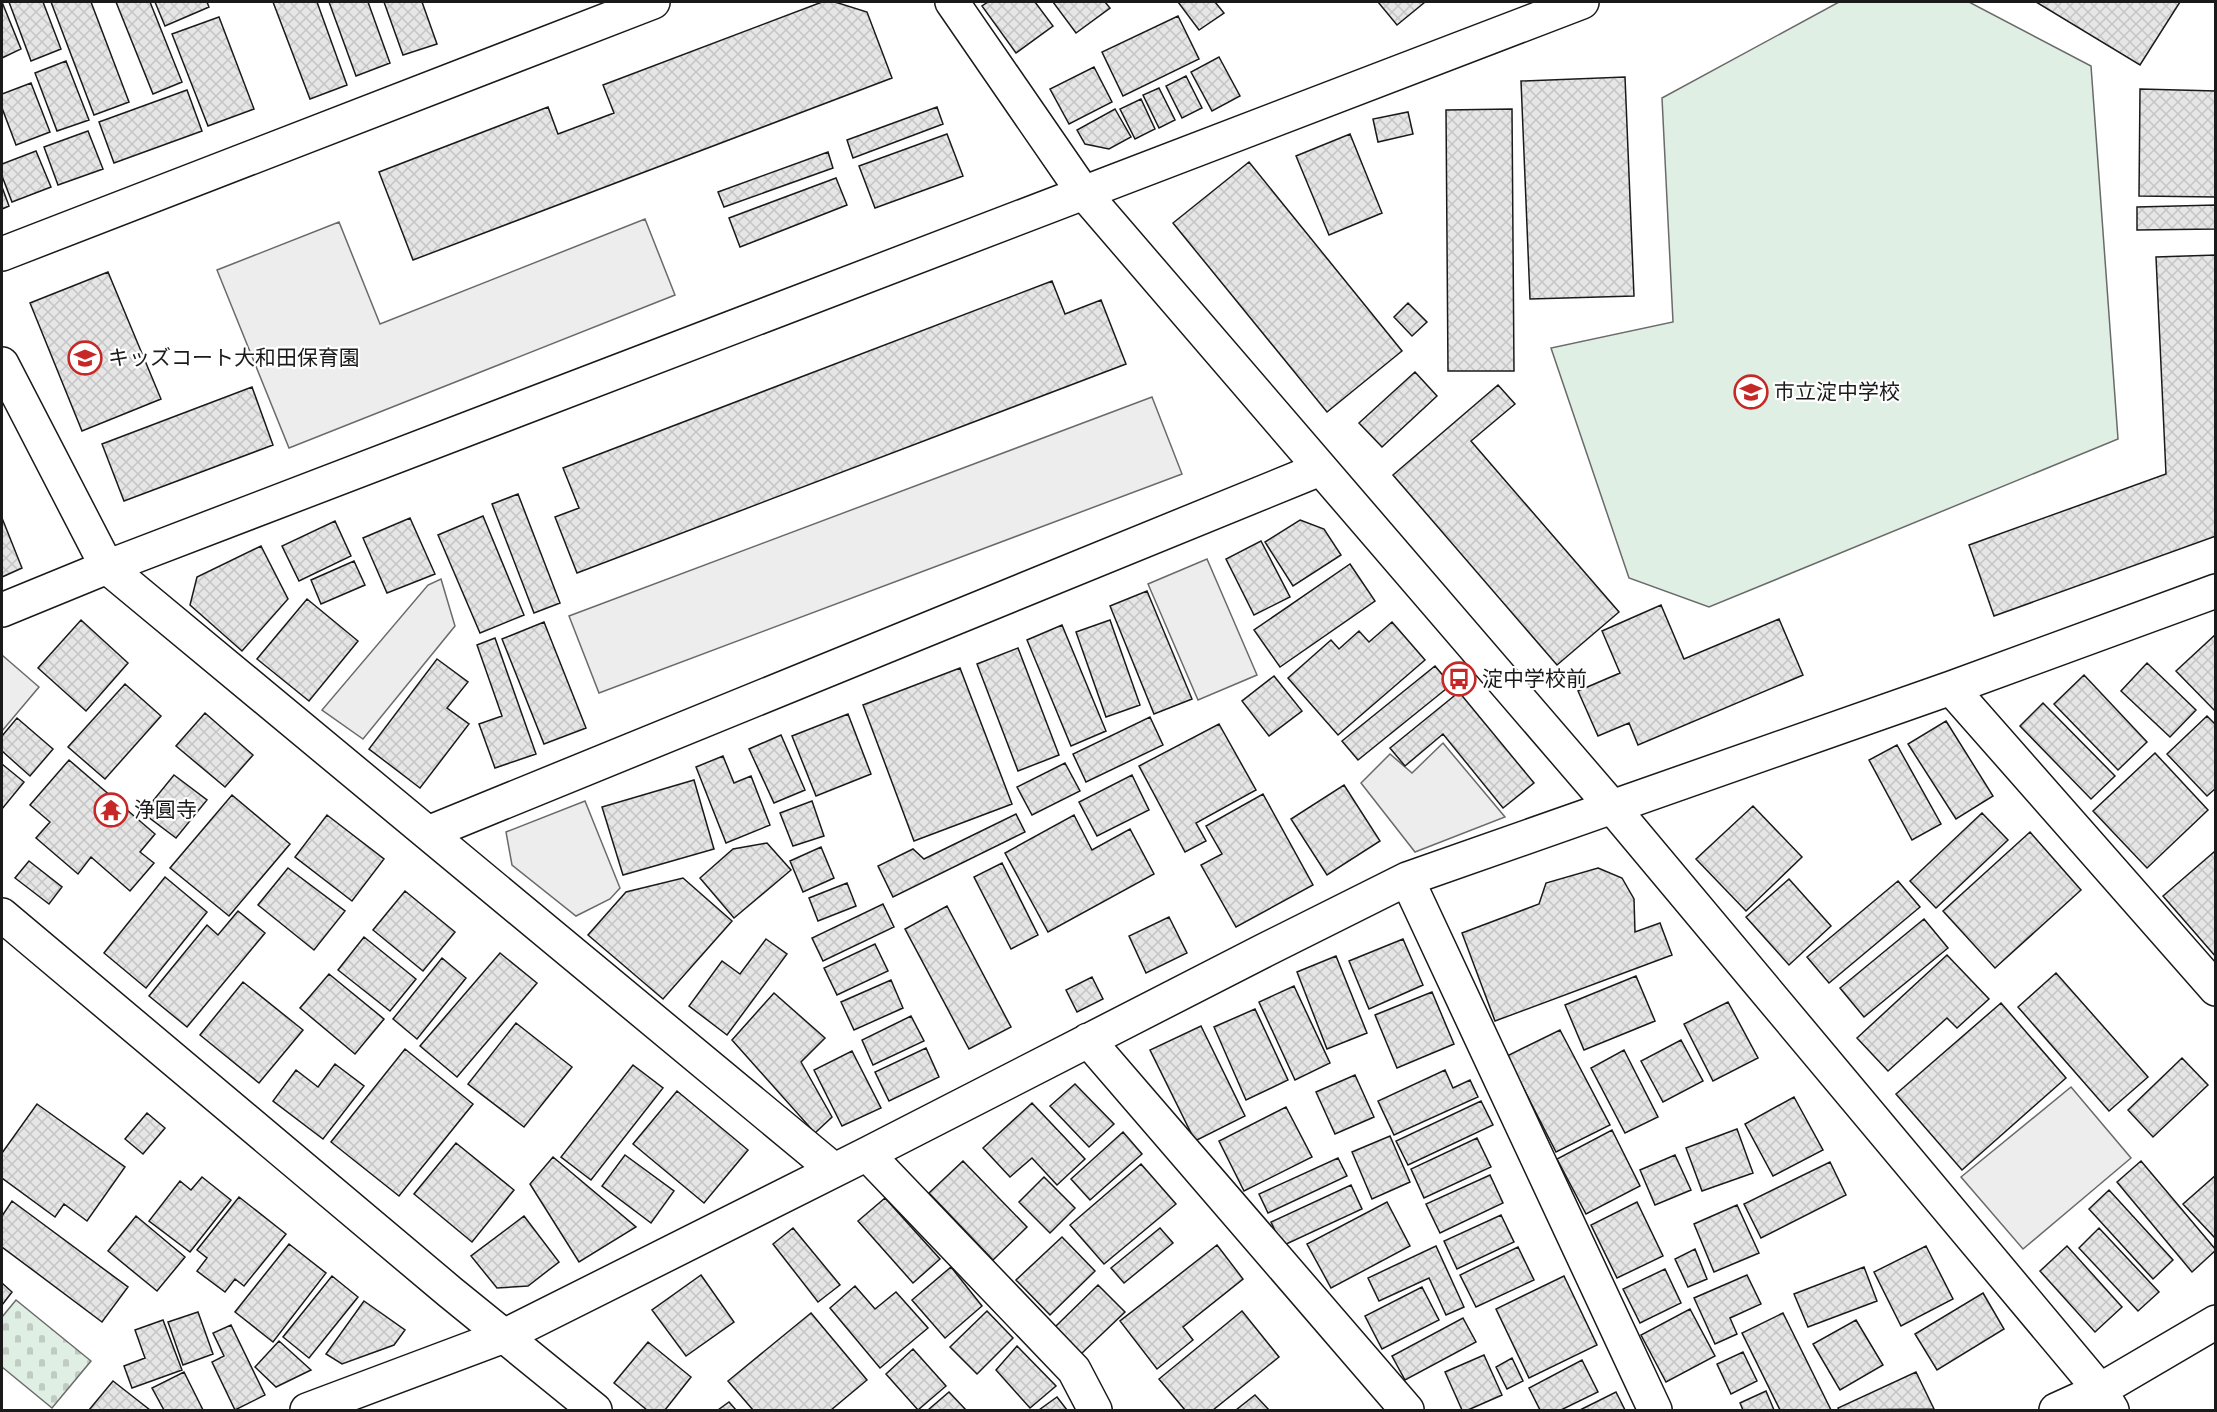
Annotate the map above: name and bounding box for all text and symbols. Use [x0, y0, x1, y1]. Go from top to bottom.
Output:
school or university icon: キッズコート大和田保育園 [67, 340, 103, 376]
place label: キッズコート大和田保育園 [108, 343, 360, 372]
school or university icon: 市立淀中学校 [1733, 374, 1769, 410]
place label: 市立淀中学校 [1774, 377, 1900, 406]
bus stop icon: 淀中学校前 [1441, 661, 1477, 697]
place label: 淀中学校前 [1482, 664, 1587, 693]
temple icon: 浄圓寺 [93, 792, 129, 828]
place label: 浄圓寺 [134, 795, 197, 824]

